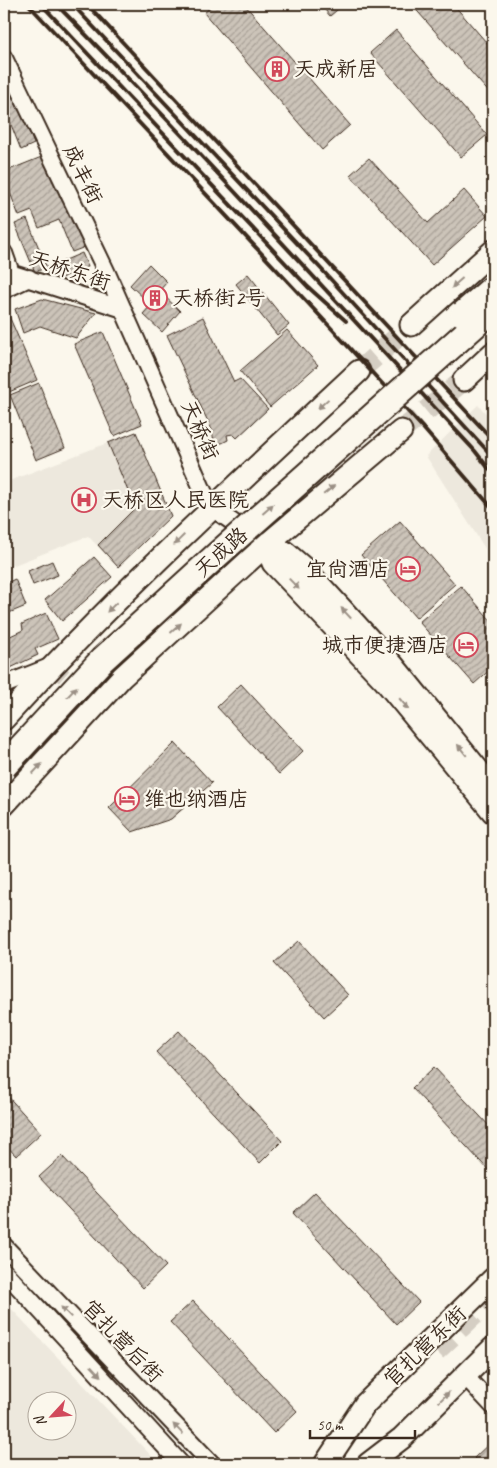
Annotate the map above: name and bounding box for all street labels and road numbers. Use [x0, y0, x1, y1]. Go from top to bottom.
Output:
street label: 成丰街 [58, 140, 108, 208]
street label: 天桥东街 [26, 245, 114, 295]
street label: 天桥街 [175, 396, 225, 464]
street label: 天成路 [189, 521, 253, 583]
street label: 官扎营后街 [77, 1294, 169, 1388]
street label: 官扎营东街 [378, 1300, 472, 1392]

